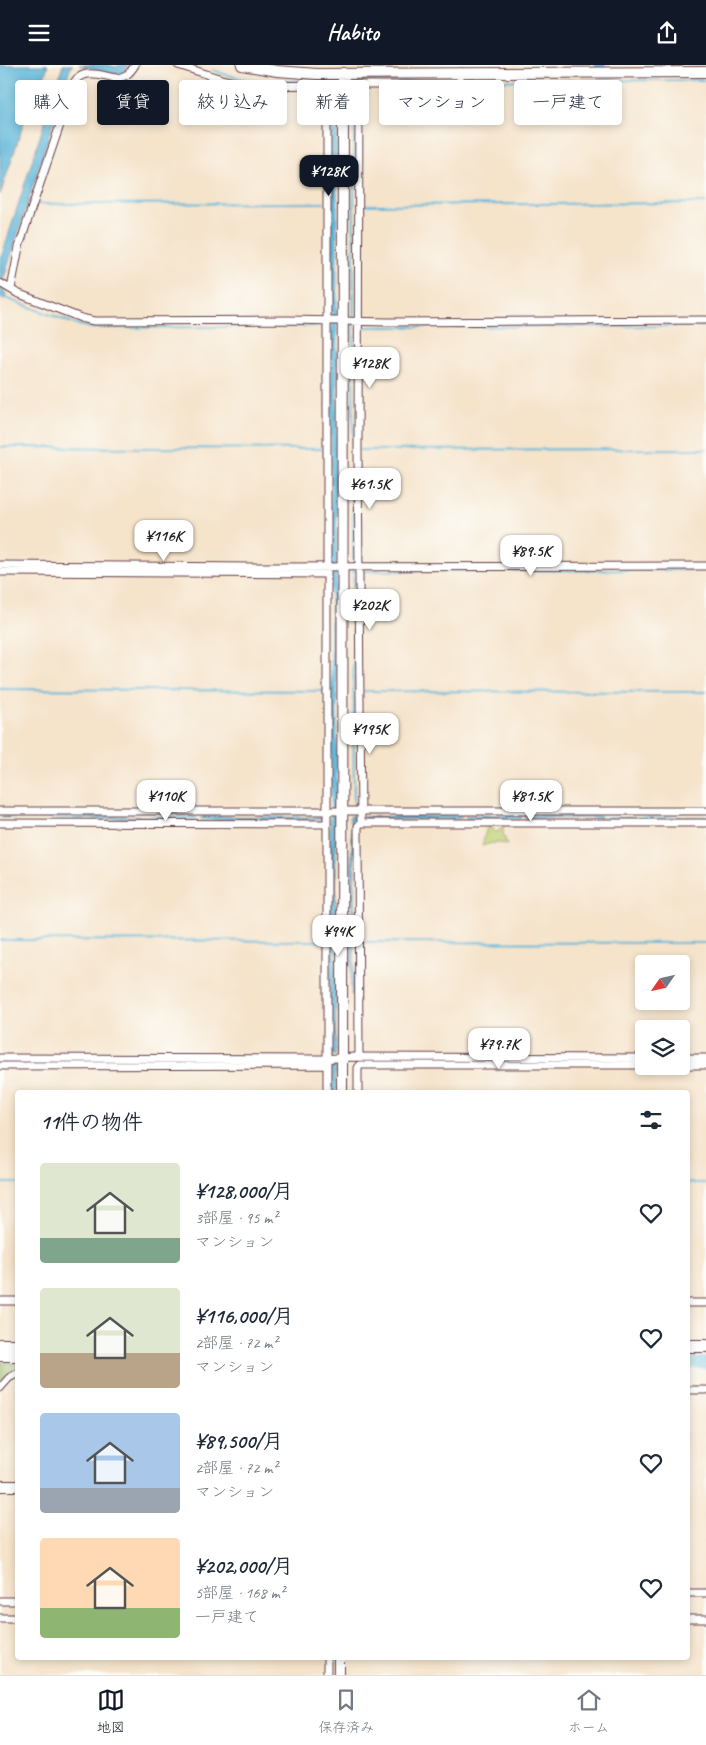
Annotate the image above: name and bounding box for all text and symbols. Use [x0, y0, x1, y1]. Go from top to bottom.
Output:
icon: menu [25, 19, 53, 47]
text: Habito [327, 19, 379, 47]
icon: share [653, 19, 681, 47]
chip: 購入 [15, 80, 87, 125]
chip: 賃貸 [97, 80, 169, 125]
chip: 絞り込み [179, 80, 287, 125]
chip: 新着 [297, 80, 369, 125]
chip: マンション [379, 80, 504, 125]
chip: 一戸建て [514, 80, 622, 125]
pin: ¥128K [294, 155, 364, 197]
text: ¥128K [311, 161, 347, 181]
pin: ¥128K [335, 347, 405, 389]
text: ¥128K [352, 353, 388, 373]
pin: ¥61.5K [329, 467, 411, 510]
text: ¥61.5K [350, 474, 390, 494]
pin: ¥116K [129, 519, 199, 562]
text: ¥116K [145, 526, 183, 546]
pin: ¥89.5K [490, 535, 572, 577]
text: ¥89.5K [511, 541, 551, 561]
pin: ¥202K [335, 589, 405, 631]
text: ¥202K [352, 595, 388, 615]
pin: ¥195K [335, 713, 405, 755]
text: ¥195K [352, 719, 388, 739]
pin: ¥110K [131, 779, 201, 822]
pin: ¥81.5K [490, 779, 572, 822]
text: ¥110K [148, 786, 184, 806]
text: ¥81.5K [511, 786, 551, 806]
pin: ¥94K [308, 915, 368, 957]
text: ¥94K [323, 921, 353, 941]
north arrow [635, 955, 690, 1010]
map controls [635, 955, 690, 1075]
button: layers [635, 1020, 690, 1075]
pin: ¥79.7K [458, 1027, 540, 1070]
text: ¥79.7K [479, 1034, 519, 1054]
icon: filters [637, 1106, 665, 1134]
text: 11件の物件 [40, 1109, 143, 1135]
text: ¥128,000/月 [195, 1178, 293, 1204]
icon: home [80, 1183, 140, 1243]
icon: heart [637, 1199, 665, 1227]
text: 3部屋 · 95 m² [195, 1208, 277, 1228]
text: マンション [195, 1232, 274, 1252]
text: ¥116,000/月 [195, 1303, 294, 1329]
icon: home [80, 1308, 140, 1368]
icon: heart [637, 1324, 665, 1352]
text: 2部屋 · 72 m² [195, 1333, 277, 1353]
text: マンション [195, 1357, 274, 1377]
text: ¥89,500/月 [195, 1428, 283, 1454]
icon: home [80, 1433, 140, 1493]
icon: heart [637, 1449, 665, 1477]
text: 2部屋 · 72 m² [195, 1458, 277, 1478]
text: マンション [195, 1482, 274, 1502]
text: ¥202,000/月 [195, 1553, 293, 1579]
icon: home [80, 1558, 140, 1618]
icon: heart [637, 1574, 665, 1602]
text: 5部屋 · 168 m² [195, 1583, 285, 1603]
text: 一戸建て [195, 1607, 259, 1627]
tab: 地図 [97, 1686, 125, 1736]
tab: 保存済み [318, 1686, 374, 1736]
tab: ホーム [568, 1686, 609, 1736]

